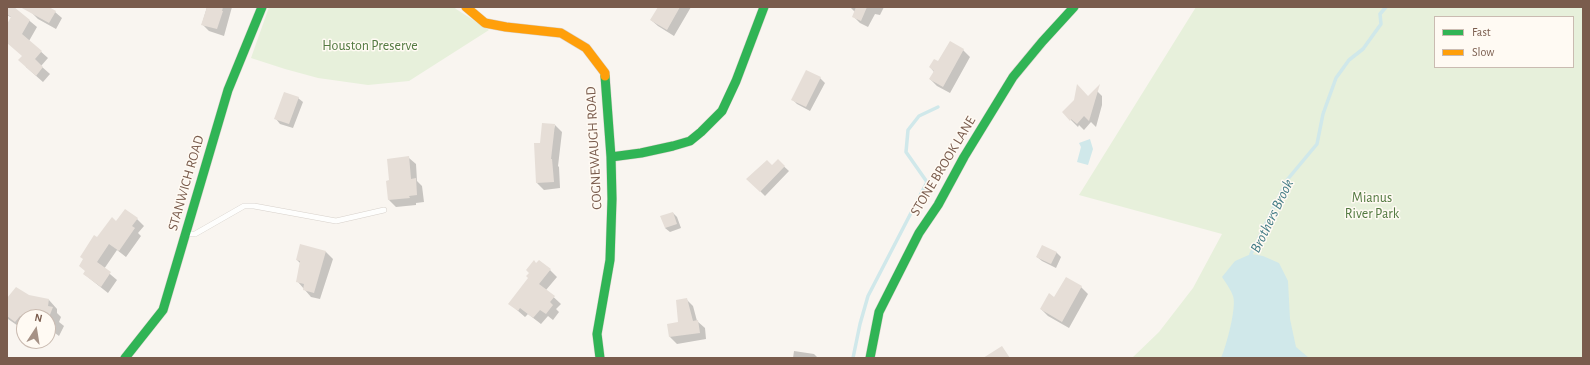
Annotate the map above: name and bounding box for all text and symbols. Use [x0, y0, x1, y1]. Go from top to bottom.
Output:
legend [1434, 16, 1574, 68]
text: Fast [1472, 26, 1491, 38]
park label: Houston Preserve [322, 38, 418, 54]
text: Slow [1472, 46, 1494, 58]
street label: COGNEWAUGH ROAD [582, 86, 606, 210]
street label: STONE BROOK LANE [907, 113, 979, 219]
street label: STANWICH ROAD [164, 133, 208, 233]
water label: Brothers Brook [1246, 176, 1298, 256]
park label: Mianus River Park [1345, 190, 1399, 222]
north arrow [16, 309, 56, 349]
text: N [34, 312, 43, 324]

